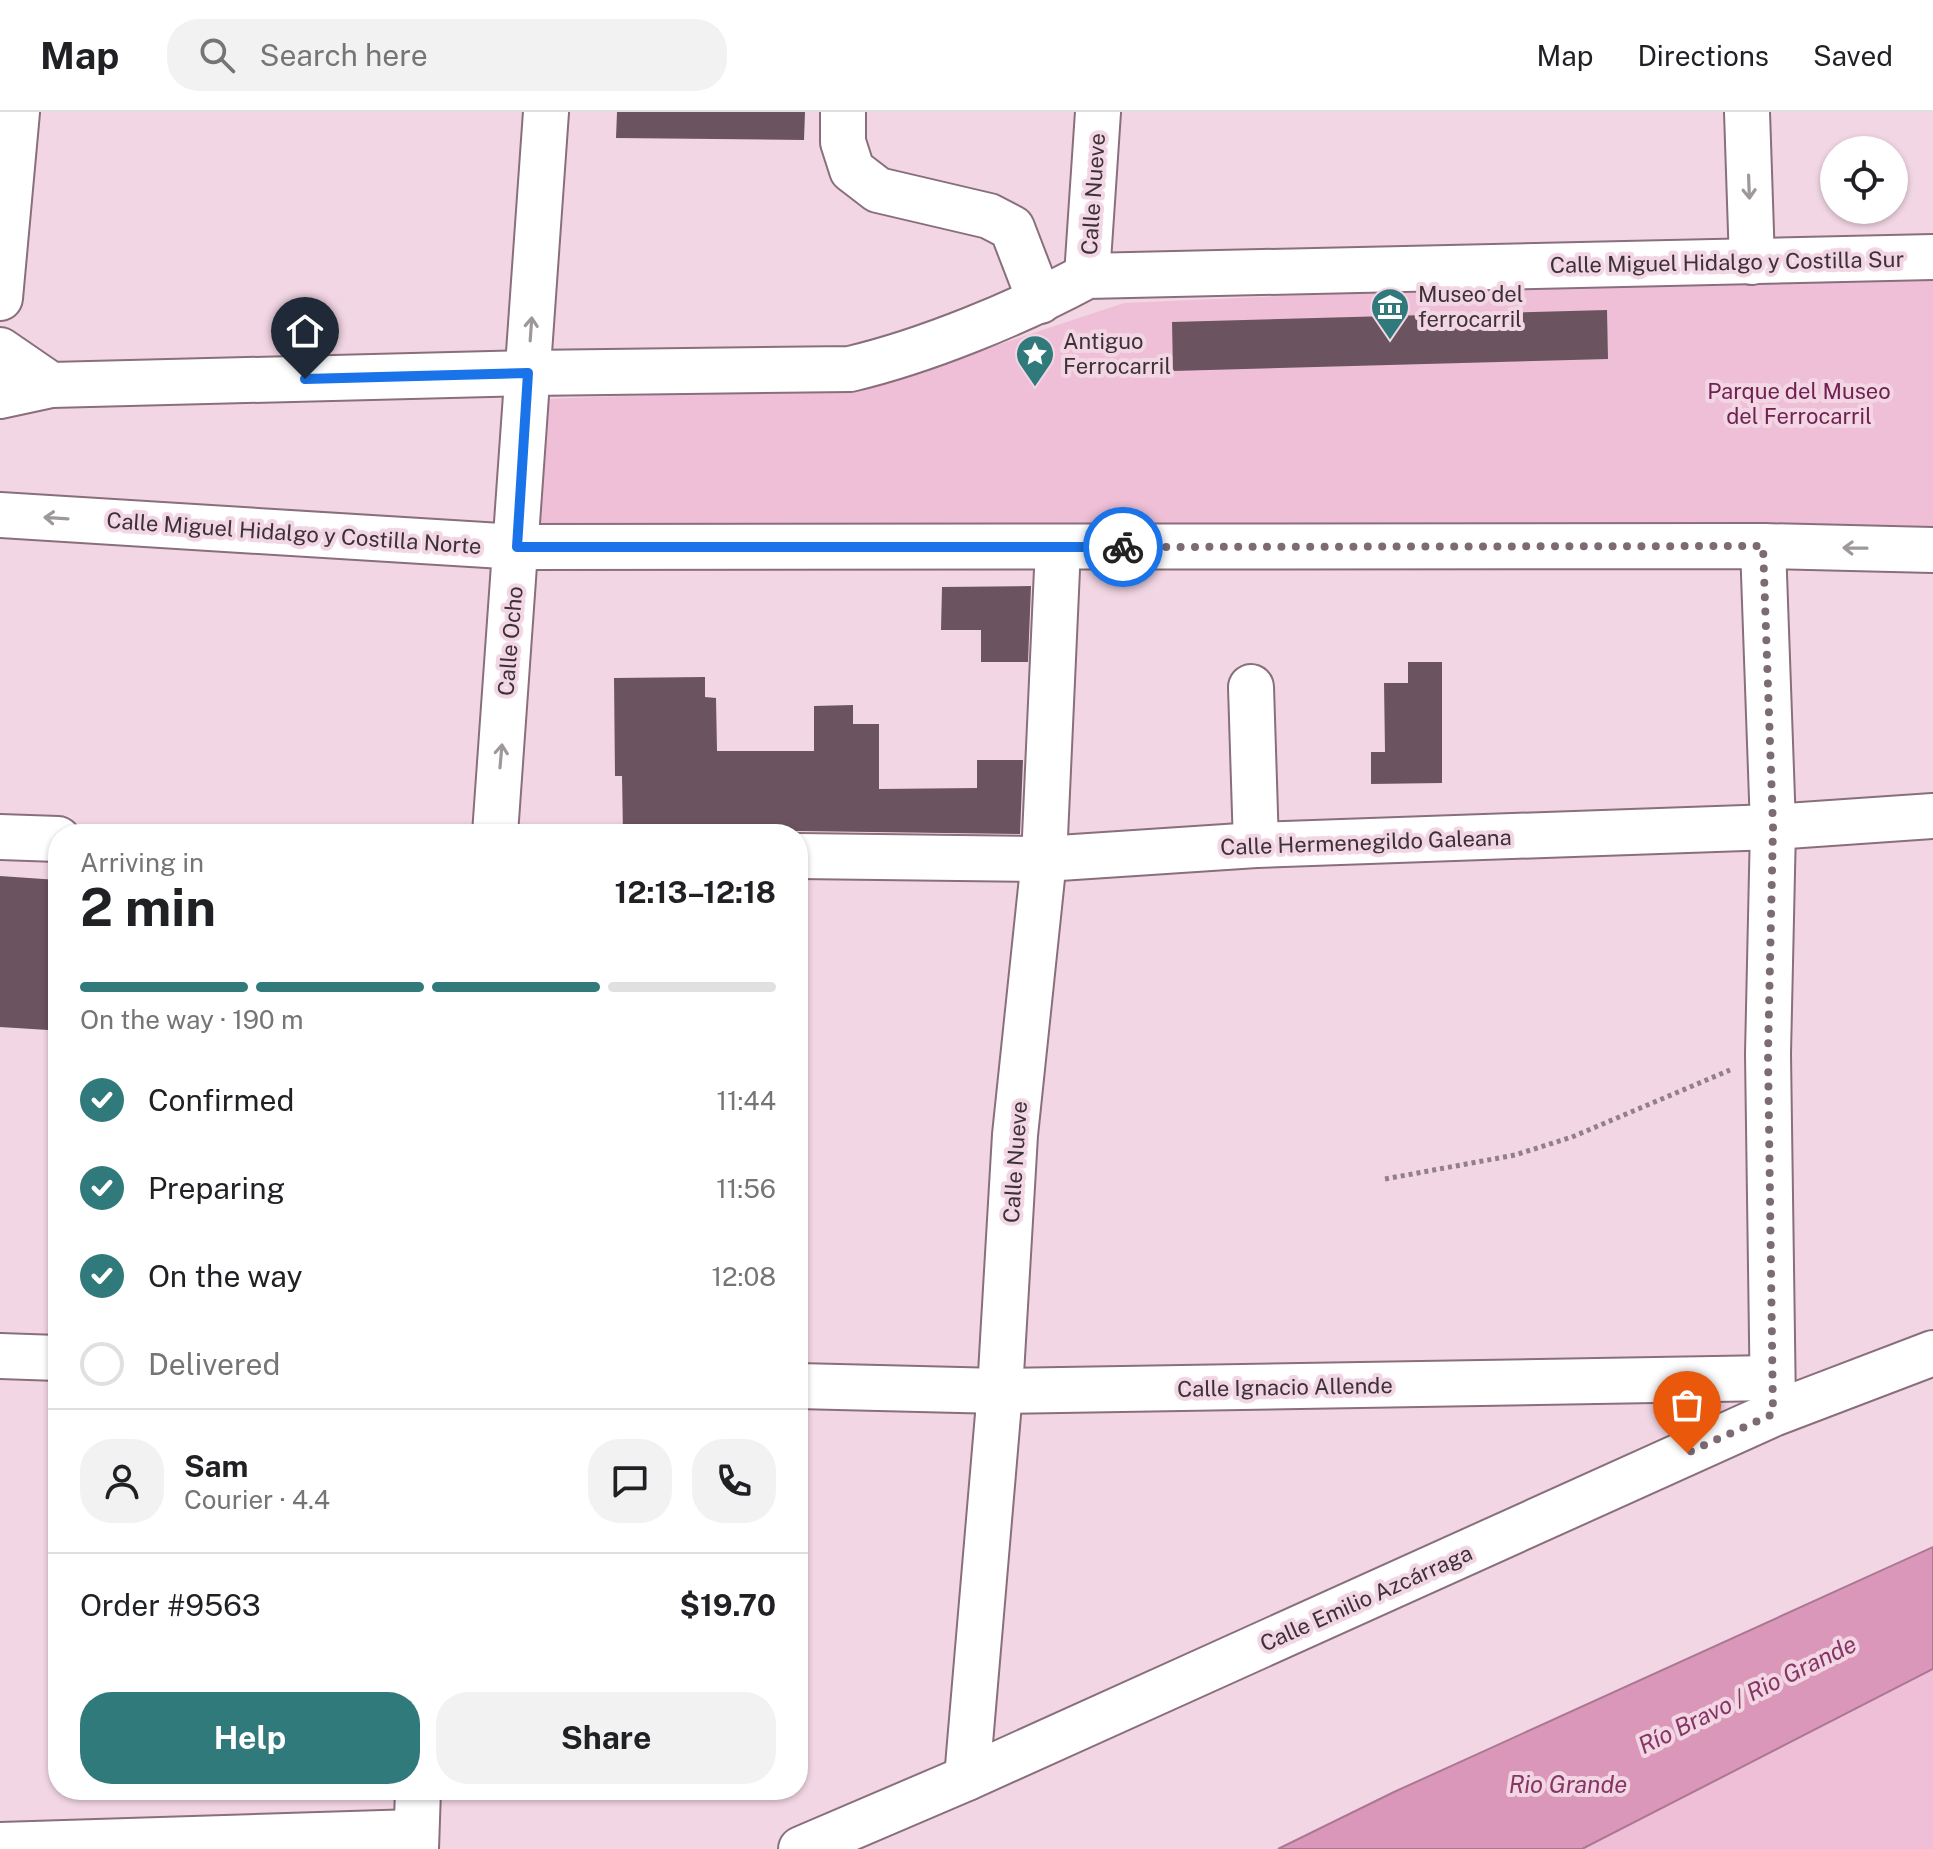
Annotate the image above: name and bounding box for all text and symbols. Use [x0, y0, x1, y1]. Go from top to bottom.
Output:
search box [167, 19, 727, 91]
text: Map [40, 33, 119, 78]
icon: search [195, 33, 239, 77]
text: Search here [259, 37, 428, 73]
text: Map [1537, 39, 1593, 72]
text: Directions [1637, 39, 1769, 72]
text: Saved [1813, 39, 1893, 72]
street label: Calle Nueve [1076, 132, 1110, 256]
map controls [1820, 136, 1908, 224]
button: locate [1820, 136, 1908, 224]
one-way arrow [1742, 173, 1757, 200]
street label: Calle Miguel Hidalgo y Costilla Sur [1550, 246, 1904, 278]
place label: Museo del ferrocarril [1418, 281, 1523, 332]
museum icon: Museo del ferrocarril [1369, 286, 1411, 341]
pin [271, 297, 339, 379]
icon: home [283, 309, 327, 353]
one-way arrow [524, 316, 539, 343]
place label: Antiguo Ferrocarril [1063, 328, 1171, 379]
place icon: Antiguo Ferrocarril [1014, 333, 1056, 388]
park label: Parque del Museo del Ferrocarril [1707, 378, 1891, 429]
street label: Calle Miguel Hidalgo y Costilla Norte [106, 507, 482, 559]
courier [1083, 507, 1163, 587]
one-way arrow [43, 511, 70, 526]
icon: bike [1101, 525, 1145, 569]
one-way arrow [1842, 541, 1869, 556]
street label: Calle Ocho [492, 585, 528, 697]
one-way arrow [494, 743, 509, 770]
street label: Calle Hermenegildo Galeana [1220, 824, 1512, 860]
text: Arriving in [80, 847, 204, 878]
text: 12:13–12:18 [615, 874, 776, 910]
text: 2 min [80, 877, 216, 938]
text: On the way · 190 m [80, 1004, 304, 1035]
icon: check [80, 1078, 124, 1122]
text: Confirmed [148, 1082, 294, 1118]
text: 11:44 [716, 1085, 776, 1116]
street label: Calle Nueve [998, 1100, 1032, 1224]
icon: check [80, 1166, 124, 1210]
text: Preparing [148, 1170, 285, 1206]
text: 11:56 [716, 1173, 776, 1204]
icon: check [80, 1254, 124, 1298]
text: On the way [148, 1258, 302, 1294]
text: 12:08 [711, 1261, 776, 1292]
text: Delivered [148, 1346, 280, 1382]
pin [1653, 1371, 1721, 1453]
street label: Calle Ignacio Allende [1177, 1372, 1393, 1402]
icon: bag [1665, 1383, 1709, 1427]
button: person [80, 1439, 164, 1523]
button: chat [588, 1439, 672, 1523]
button: phone [692, 1439, 776, 1523]
text: Sam [184, 1448, 248, 1484]
text: Courier · 4.4 [184, 1484, 330, 1515]
street label: Calle Emilio Azcárraga [1256, 1539, 1476, 1657]
text: Order #9563 [80, 1587, 261, 1623]
text: $19.70 [680, 1587, 776, 1623]
water label: Río Bravo / Rio Grande [1633, 1629, 1861, 1759]
button: Help [80, 1692, 420, 1784]
button: Share [436, 1692, 776, 1784]
water label: Rio Grande [1509, 1770, 1627, 1798]

